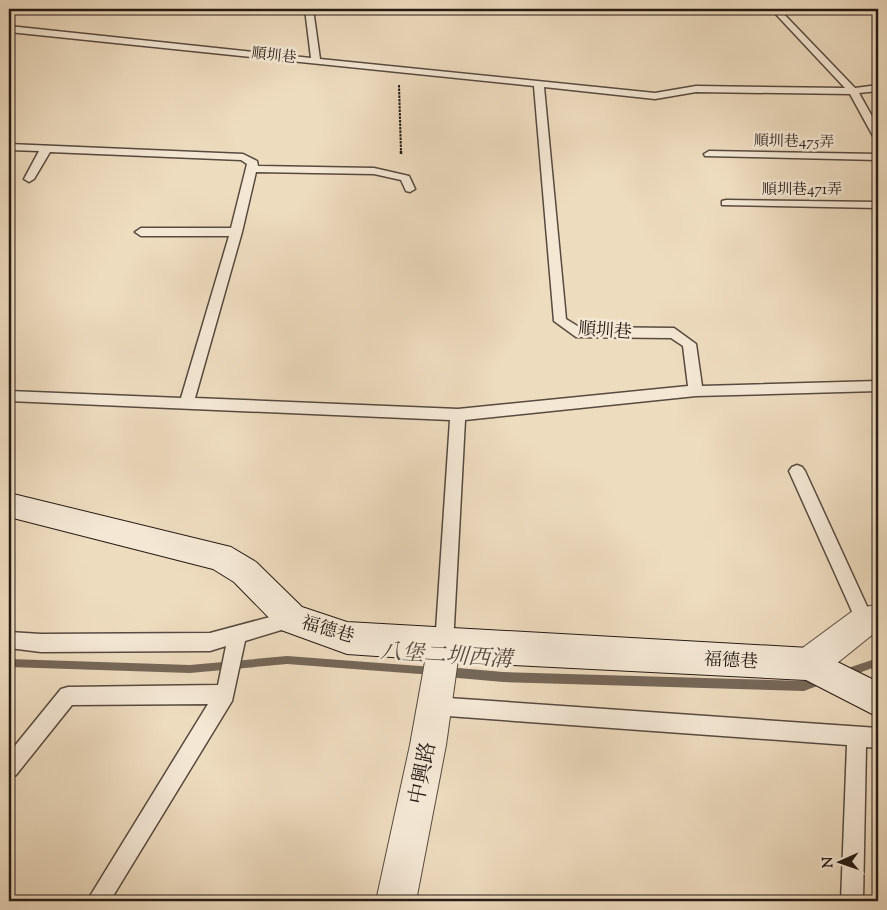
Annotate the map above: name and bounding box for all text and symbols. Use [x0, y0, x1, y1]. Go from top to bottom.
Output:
street label: 順圳巷 [250, 44, 297, 69]
street label: 順圳巷475弄 [754, 131, 834, 154]
street label: 順圳巷471弄 [762, 180, 842, 201]
street label: 順圳巷 [577, 317, 633, 347]
street label: 福德巷 [298, 611, 357, 651]
water label: 八堡二圳西溝 [379, 636, 516, 678]
street label: 福德巷 [703, 648, 759, 676]
street label: 中興路 [403, 740, 445, 807]
north arrow [814, 838, 864, 888]
text: N [819, 856, 839, 868]

